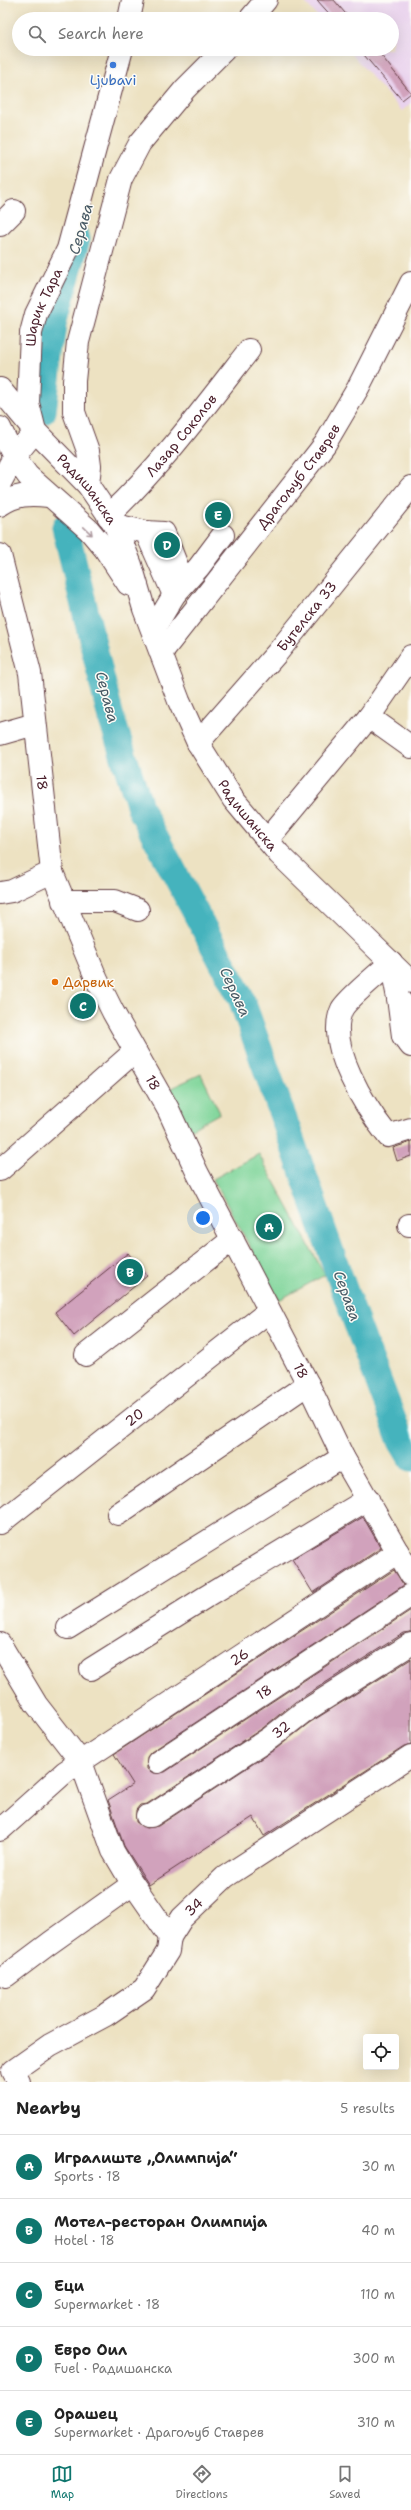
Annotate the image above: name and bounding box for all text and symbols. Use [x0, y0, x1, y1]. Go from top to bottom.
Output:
search box [12, 12, 399, 56]
icon: search [26, 23, 48, 45]
text: Search here [58, 24, 144, 44]
marker: Ljubavi [108, 60, 118, 70]
place label: Ljubavi [90, 71, 136, 89]
water label: Серава [64, 201, 98, 257]
street label: Шарик Тара [21, 265, 66, 347]
street label: Лазар Соколов [142, 390, 221, 481]
street label: Драгољуб Ставрев [253, 420, 344, 532]
street label: Радишанска [53, 450, 121, 528]
pin: E [205, 500, 231, 530]
one-way arrow [83, 526, 93, 536]
pin: D [154, 530, 180, 560]
street label: Бутелска 33 [273, 577, 340, 655]
water label: Серава [91, 669, 123, 725]
street label: 18 [32, 774, 52, 791]
street label: Радишанска [214, 776, 282, 855]
water label: Серава [215, 964, 255, 1020]
place label: Дарвик [63, 973, 115, 991]
marker: Дарвик [50, 977, 60, 987]
pin: C [70, 991, 96, 1021]
street label: 18 [141, 1072, 165, 1094]
your location [193, 1208, 213, 1228]
pin: A [256, 1212, 282, 1242]
pin: B [117, 1257, 143, 1287]
water label: Серава [329, 1268, 365, 1324]
street label: 18 [290, 1360, 313, 1382]
street label: 20 [121, 1404, 147, 1430]
street label: 26 [226, 1644, 252, 1670]
street label: 18 [253, 1680, 275, 1704]
street label: 32 [268, 1717, 294, 1742]
street label: 34 [181, 1894, 207, 1920]
map controls [363, 2034, 399, 2070]
button: locate [363, 2034, 399, 2070]
text: Nearby [16, 2097, 81, 2119]
text: 5 results [340, 2100, 395, 2117]
text: Игралиште „Олимпија“ [54, 2148, 237, 2168]
text: A [24, 2158, 34, 2175]
text: 30 m [361, 2158, 395, 2175]
text: Sports · 18 [54, 2168, 121, 2185]
text: Мотел-ресторан Олимпија [54, 2212, 267, 2232]
text: B [25, 2222, 33, 2239]
text: 40 m [361, 2222, 395, 2239]
text: Hotel · 18 [54, 2232, 115, 2249]
text: Еци [54, 2276, 84, 2296]
text: C [25, 2286, 33, 2303]
text: 110 m [360, 2286, 395, 2303]
text: Supermarket · 18 [54, 2296, 160, 2313]
text: Евро Оил [54, 2340, 127, 2360]
text: D [24, 2350, 34, 2367]
text: 300 m [352, 2350, 395, 2367]
text: Fuel · Радишанска [54, 2360, 172, 2377]
text: Орашец [54, 2404, 118, 2424]
text: E [25, 2414, 33, 2431]
text: 310 m [357, 2414, 395, 2431]
text: Supermarket · Драгољуб Ставрев [54, 2424, 264, 2441]
tab: Map [51, 2463, 74, 2502]
tab: Directions [175, 2463, 228, 2502]
tab: Saved [329, 2463, 360, 2502]

